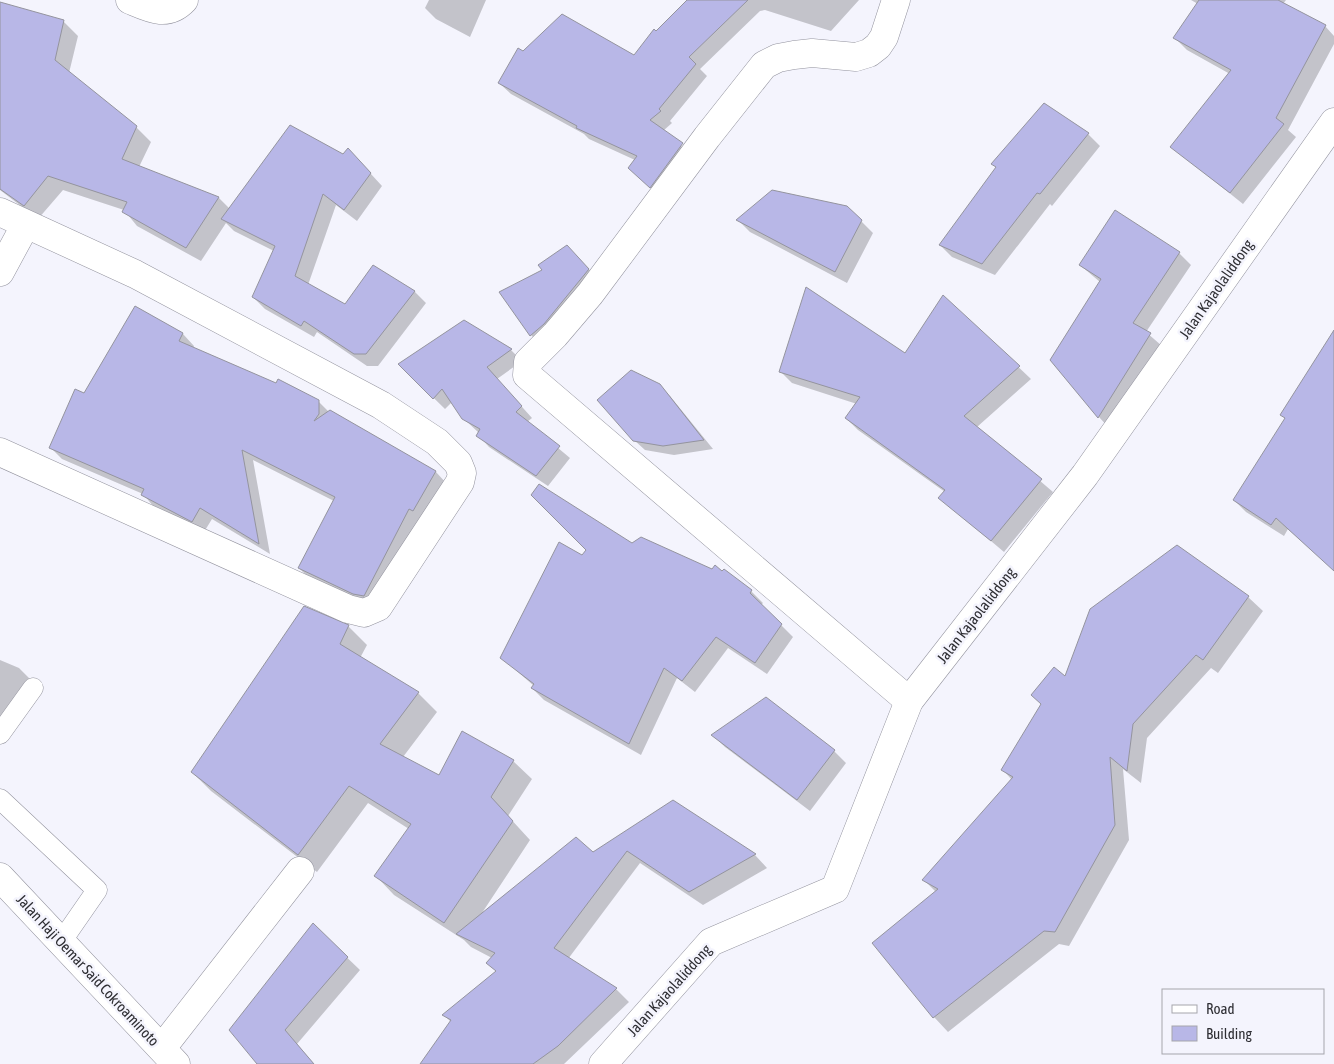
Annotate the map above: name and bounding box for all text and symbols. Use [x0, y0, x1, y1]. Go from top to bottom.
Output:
street label: Jalan Kajaolaliddong [1176, 236, 1257, 342]
street label: Jalan Kajaolaliddong [933, 563, 1019, 666]
street label: Jalan Haji Oemar Said Cokroaminoto [13, 891, 163, 1049]
street label: Jalan Kajaolaliddong [624, 940, 715, 1039]
legend [1162, 989, 1324, 1054]
text: Road [1206, 1000, 1235, 1017]
text: Building [1206, 1025, 1252, 1042]

